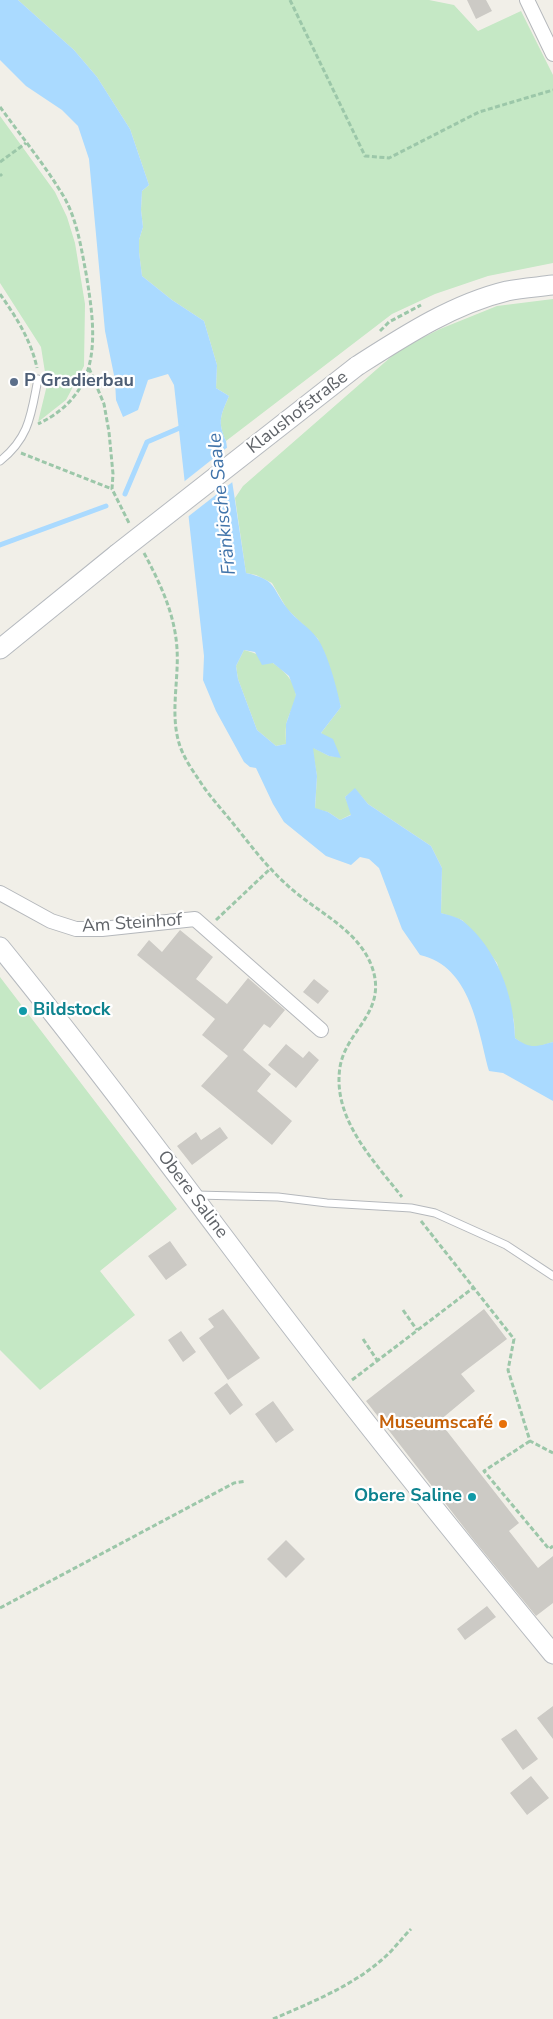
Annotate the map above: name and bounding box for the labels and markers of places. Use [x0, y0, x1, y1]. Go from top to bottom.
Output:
place label: P Gradierbau [24, 371, 134, 393]
marker: P Gradierbau [8, 376, 20, 388]
place label: Bildstock [33, 1000, 110, 1022]
marker: Bildstock [17, 1005, 29, 1017]
place label: Museumscafé [379, 1413, 493, 1435]
marker: Museumscafé [497, 1418, 509, 1430]
place label: Obere Saline [354, 1486, 462, 1508]
marker: Obere Saline [466, 1491, 478, 1503]

